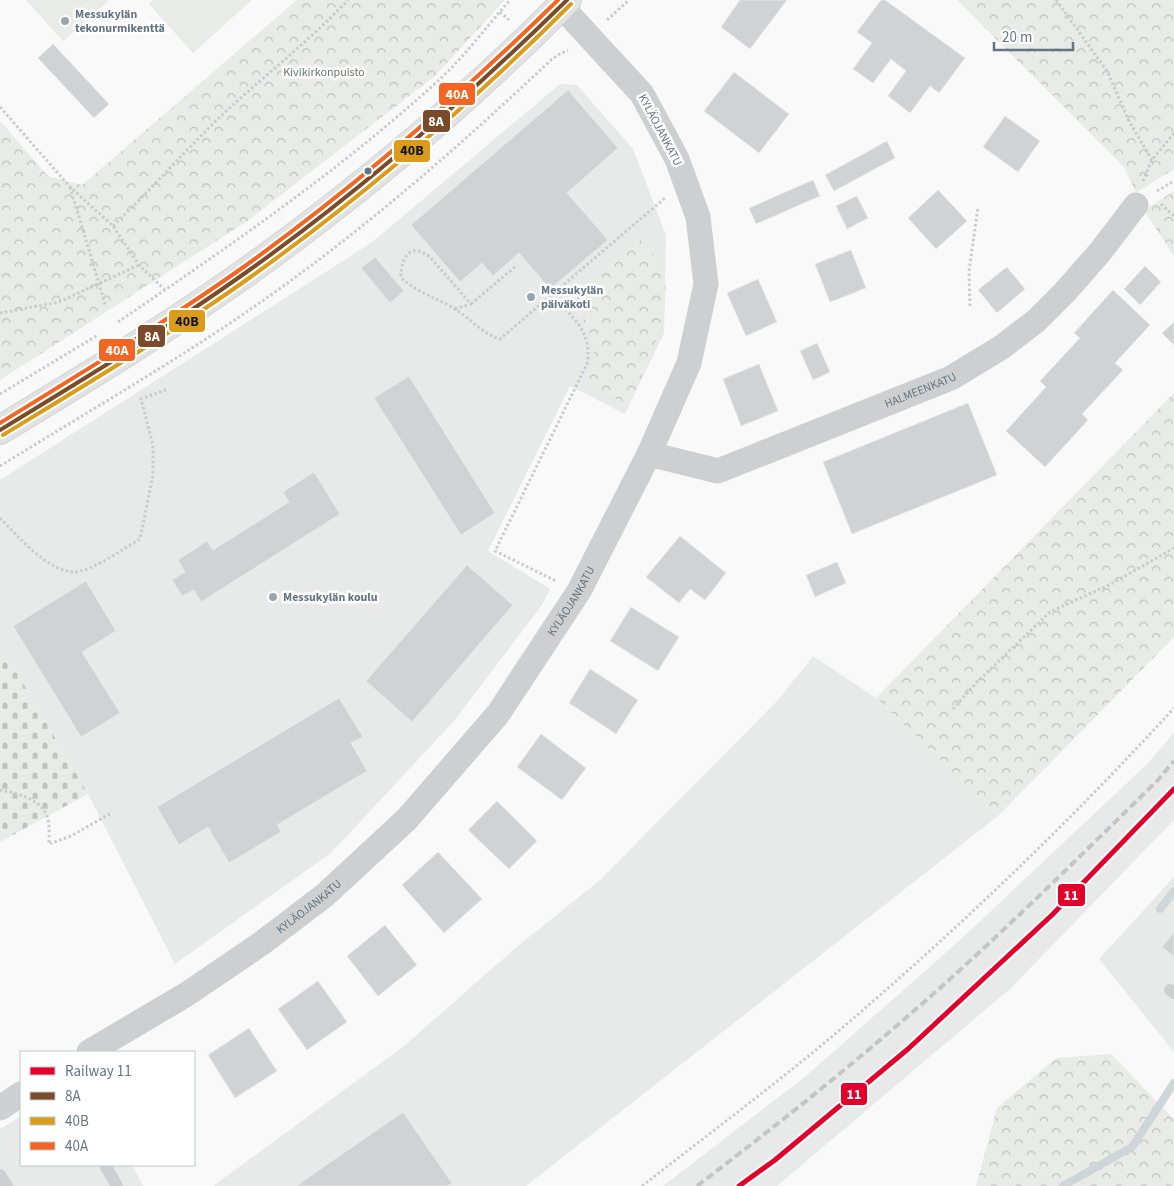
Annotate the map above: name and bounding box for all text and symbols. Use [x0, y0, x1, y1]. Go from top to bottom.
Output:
place label: Messukylän tekonurmikenttä [75, 6, 165, 37]
marker: Messukylän tekonurmikenttä [59, 15, 71, 27]
scale bar [994, 20, 1073, 52]
text: 20 m [1002, 27, 1032, 48]
park label: Kivikirkonpuisto [283, 64, 365, 81]
line badge: 40A [438, 82, 476, 106]
text: 40A [446, 85, 469, 105]
street label: KYLÄOJANKATU [634, 91, 686, 169]
line badge: 8A [422, 109, 451, 133]
text: 8A [428, 112, 445, 132]
line badge: 40B [393, 139, 431, 163]
text: 40B [400, 141, 424, 161]
unlabelled marker [363, 166, 373, 176]
place label: Messukylän päiväkoti [541, 282, 603, 313]
marker: Messukylän päiväkoti [525, 291, 537, 303]
line badge: 40B [168, 309, 206, 333]
text: 40B [175, 312, 199, 332]
line badge: 8A [137, 324, 166, 348]
text: 8A [144, 327, 161, 347]
line badge: 40A [98, 338, 136, 362]
text: 40A [106, 341, 129, 361]
street label: HALMEENKATU [882, 368, 960, 412]
street label: KYLÄOJANKATU [543, 563, 599, 639]
place label: Messukylän koulu [283, 589, 378, 606]
marker: Messukylän koulu [267, 591, 279, 603]
street label: KYLÄOJANKATU [273, 875, 345, 938]
line badge: 11 [1057, 883, 1086, 907]
text: 11 [1064, 886, 1078, 906]
legend [20, 1051, 195, 1166]
text: Railway 11 [65, 1061, 132, 1082]
line badge: 11 [840, 1082, 868, 1106]
text: 11 [847, 1085, 861, 1105]
text: 8A [65, 1086, 81, 1107]
text: 40B [65, 1111, 89, 1132]
text: 40A [65, 1136, 89, 1157]

